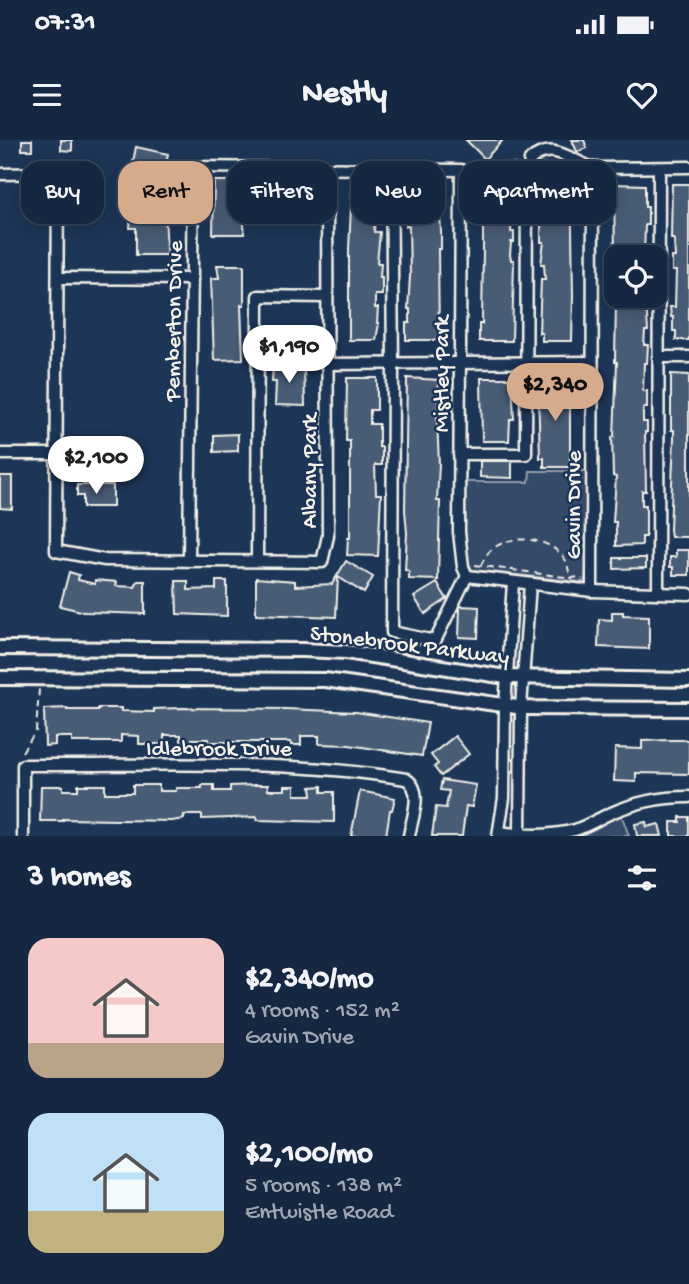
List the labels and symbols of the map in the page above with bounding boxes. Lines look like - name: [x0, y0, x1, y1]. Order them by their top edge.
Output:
- street label: Pemberton Drive: [161, 239, 190, 403]
- street label: Mistley Park: [430, 313, 457, 432]
- pin: $1,190: [232, 326, 346, 385]
- pin: $2,340: [498, 364, 612, 423]
- street label: Albany Park: [298, 411, 325, 529]
- pin: $2,100: [39, 436, 153, 496]
- street label: Gavin Drive: [562, 449, 589, 559]
- street label: Stonebrook Parkway: [308, 621, 511, 672]
- street label: Idlebrook Drive: [146, 737, 293, 764]

